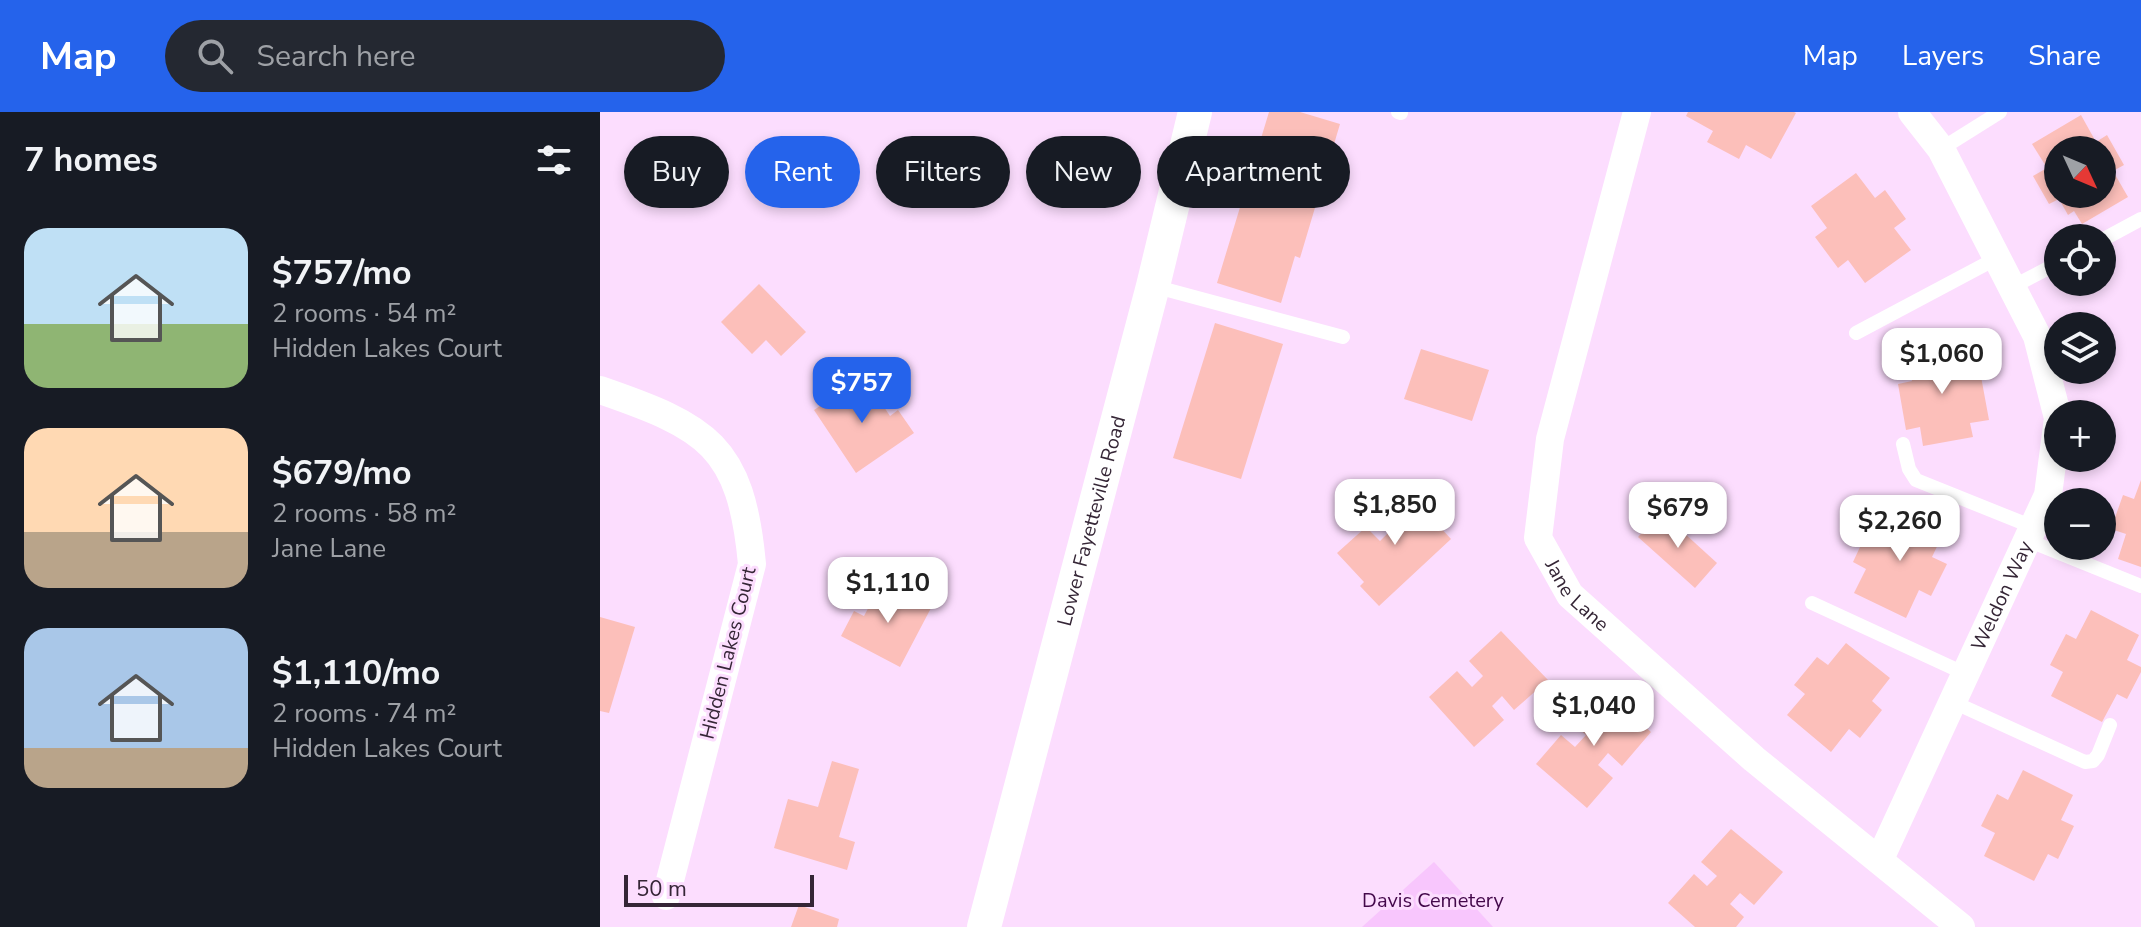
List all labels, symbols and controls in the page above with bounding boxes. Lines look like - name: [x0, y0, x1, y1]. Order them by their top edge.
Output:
- search box: [165, 20, 725, 92]
- text: Map: [40, 31, 117, 82]
- icon: search: [193, 34, 237, 78]
- text: Search here: [257, 36, 416, 77]
- text: Map: [1803, 37, 1858, 75]
- text: Layers: [1902, 37, 1984, 75]
- text: Share: [2028, 37, 2101, 75]
- chip: Buy: [624, 136, 729, 208]
- chip: Rent: [745, 136, 860, 208]
- chip: Filters: [876, 136, 1010, 208]
- chip: New: [1026, 136, 1141, 208]
- chip: Apartment: [1157, 136, 1350, 208]
- north arrow: [2044, 136, 2116, 208]
- map controls: [2044, 136, 2116, 560]
- text: 7 homes: [24, 137, 158, 183]
- icon: filters: [532, 138, 576, 182]
- button: locate: [2044, 224, 2116, 296]
- text: $757/mo: [272, 250, 412, 296]
- icon: home: [88, 260, 184, 356]
- text: 2 rooms · 54 m²: [272, 296, 456, 331]
- button: layers: [2044, 312, 2116, 384]
- pin: $1,060: [1877, 328, 2007, 396]
- text: Hidden Lakes Court: [272, 331, 502, 366]
- text: $1,060: [1900, 336, 1984, 371]
- pin: $757: [815, 357, 909, 425]
- text: $757: [831, 365, 893, 400]
- button: +: [2044, 400, 2116, 472]
- street label: Lower Fayetteville Road: [1050, 413, 1132, 629]
- text: $679/mo: [272, 450, 412, 496]
- icon: home: [88, 460, 184, 556]
- pin: $1,850: [1330, 479, 1460, 547]
- pin: $679: [1631, 482, 1725, 550]
- text: $1,850: [1353, 487, 1437, 522]
- button: −: [2044, 488, 2116, 560]
- text: $679: [1647, 490, 1709, 525]
- pin: $2,260: [1835, 495, 1965, 563]
- text: 2 rooms · 58 m²: [272, 496, 456, 531]
- text: $2,260: [1858, 503, 1942, 538]
- text: Jane Lane: [272, 531, 386, 566]
- street label: Weldon Way: [1964, 536, 2039, 655]
- street label: Jane Lane: [1538, 553, 1615, 637]
- pin: $1,110: [823, 557, 953, 625]
- street label: Hidden Lakes Court: [694, 563, 763, 742]
- text: $1,110: [846, 565, 930, 600]
- text: $1,110/mo: [272, 650, 440, 696]
- icon: home: [88, 660, 184, 756]
- pin: $1,040: [1529, 680, 1659, 748]
- text: $1,040: [1552, 688, 1636, 723]
- text: 2 rooms · 74 m²: [272, 696, 456, 731]
- text: Hidden Lakes Court: [272, 731, 502, 766]
- scale bar: [624, 871, 814, 907]
- text: 50 m: [636, 874, 687, 904]
- park label: Davis Cemetery: [1362, 887, 1505, 914]

